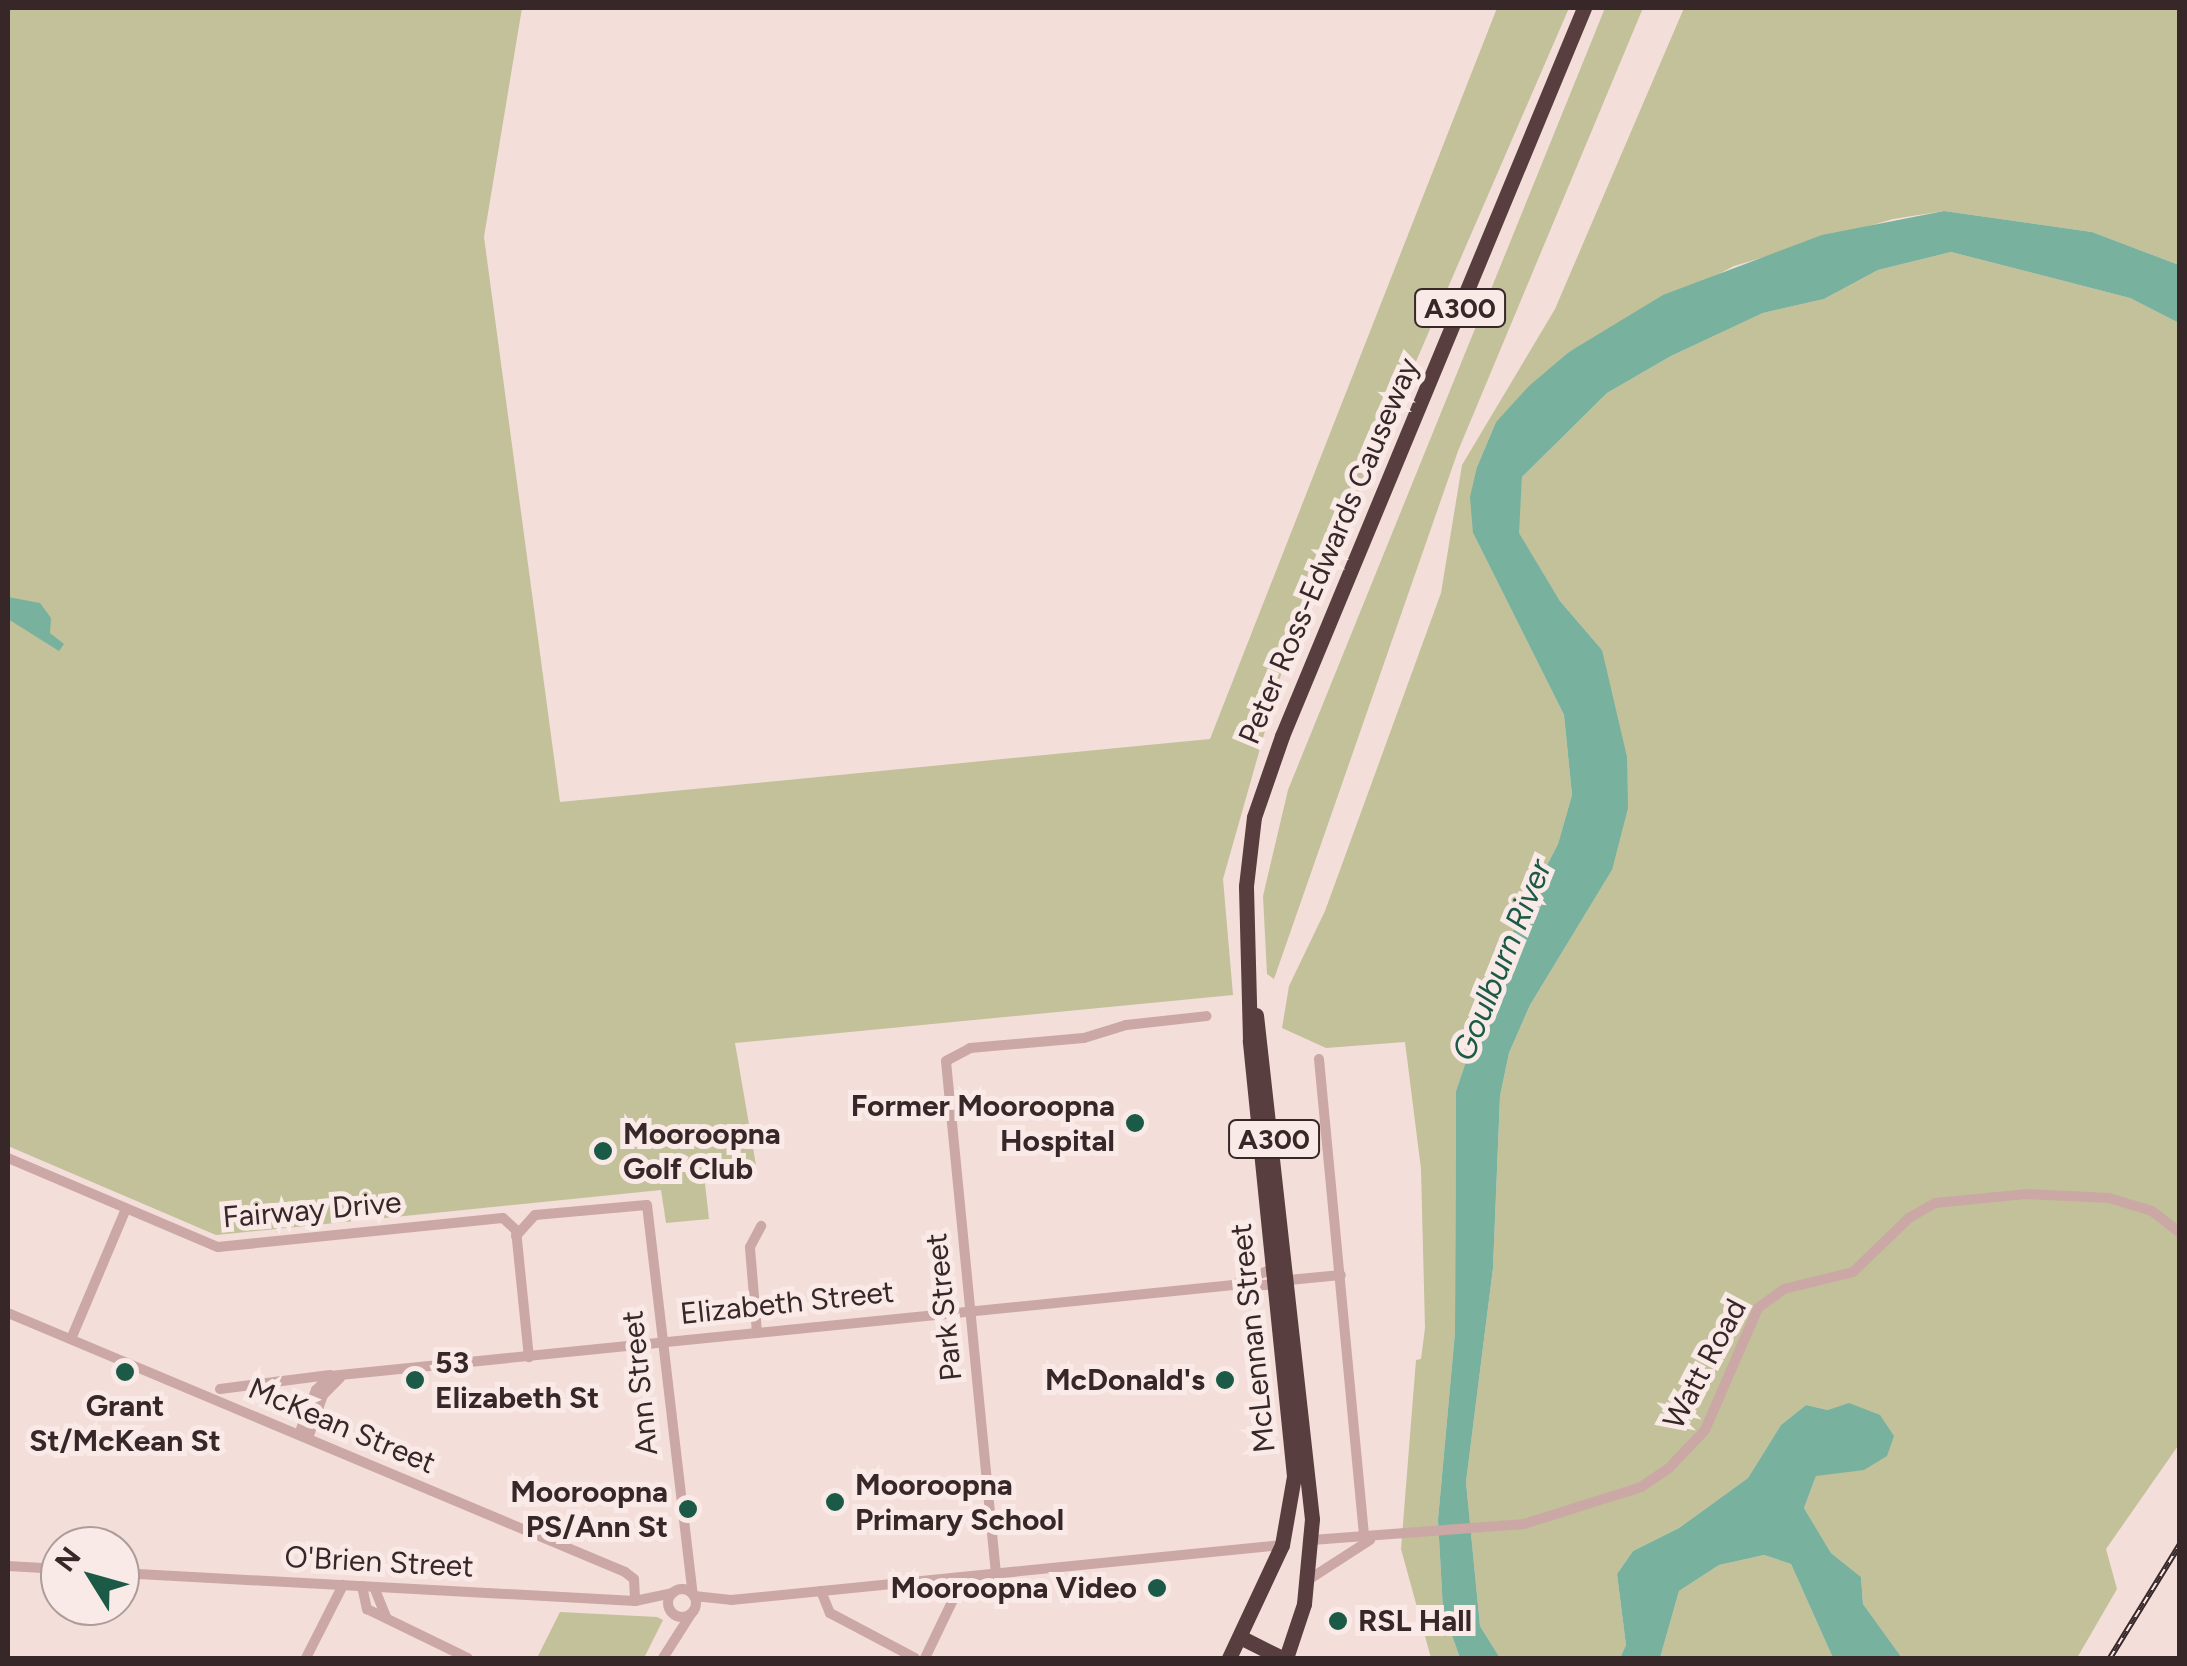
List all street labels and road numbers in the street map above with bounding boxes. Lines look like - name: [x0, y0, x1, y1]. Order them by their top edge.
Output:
- road number: A300: [1412, 285, 1508, 331]
- street label: Peter Ross-Edwards Causeway: [1231, 353, 1427, 749]
- road number: A300: [1226, 1116, 1322, 1162]
- street label: Fairway Drive: [221, 1184, 403, 1236]
- street label: McLennan Street: [1223, 1221, 1283, 1455]
- street label: Park Street: [918, 1231, 970, 1383]
- street label: Elizabeth Street: [678, 1274, 896, 1332]
- street label: Watt Road: [1656, 1293, 1754, 1435]
- street label: Ann Street: [615, 1309, 665, 1457]
- street label: McKean Street: [243, 1370, 441, 1482]
- street label: O'Brien Street: [284, 1539, 474, 1585]

